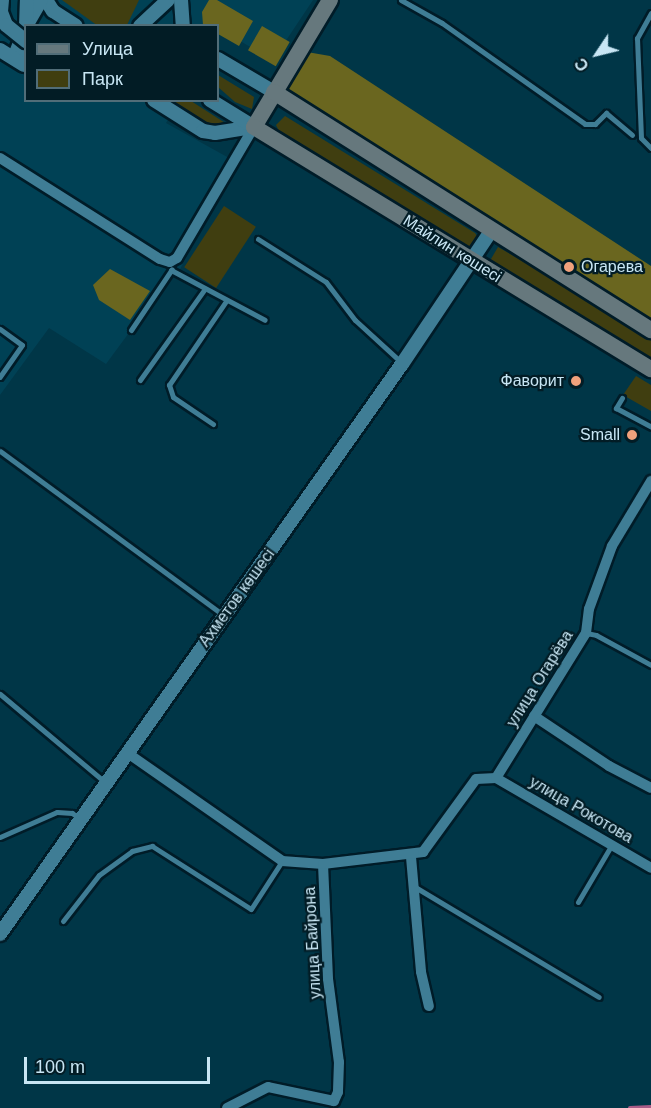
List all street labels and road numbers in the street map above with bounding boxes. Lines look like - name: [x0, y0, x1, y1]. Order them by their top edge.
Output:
- street label: Майлин көшесі: [399, 211, 505, 287]
- street label: Ахметов көшесі: [195, 545, 279, 651]
- street label: улица Огарёва: [503, 627, 577, 731]
- street label: улица Рокотова: [526, 773, 636, 847]
- street label: улица Байрона: [300, 886, 326, 1000]

